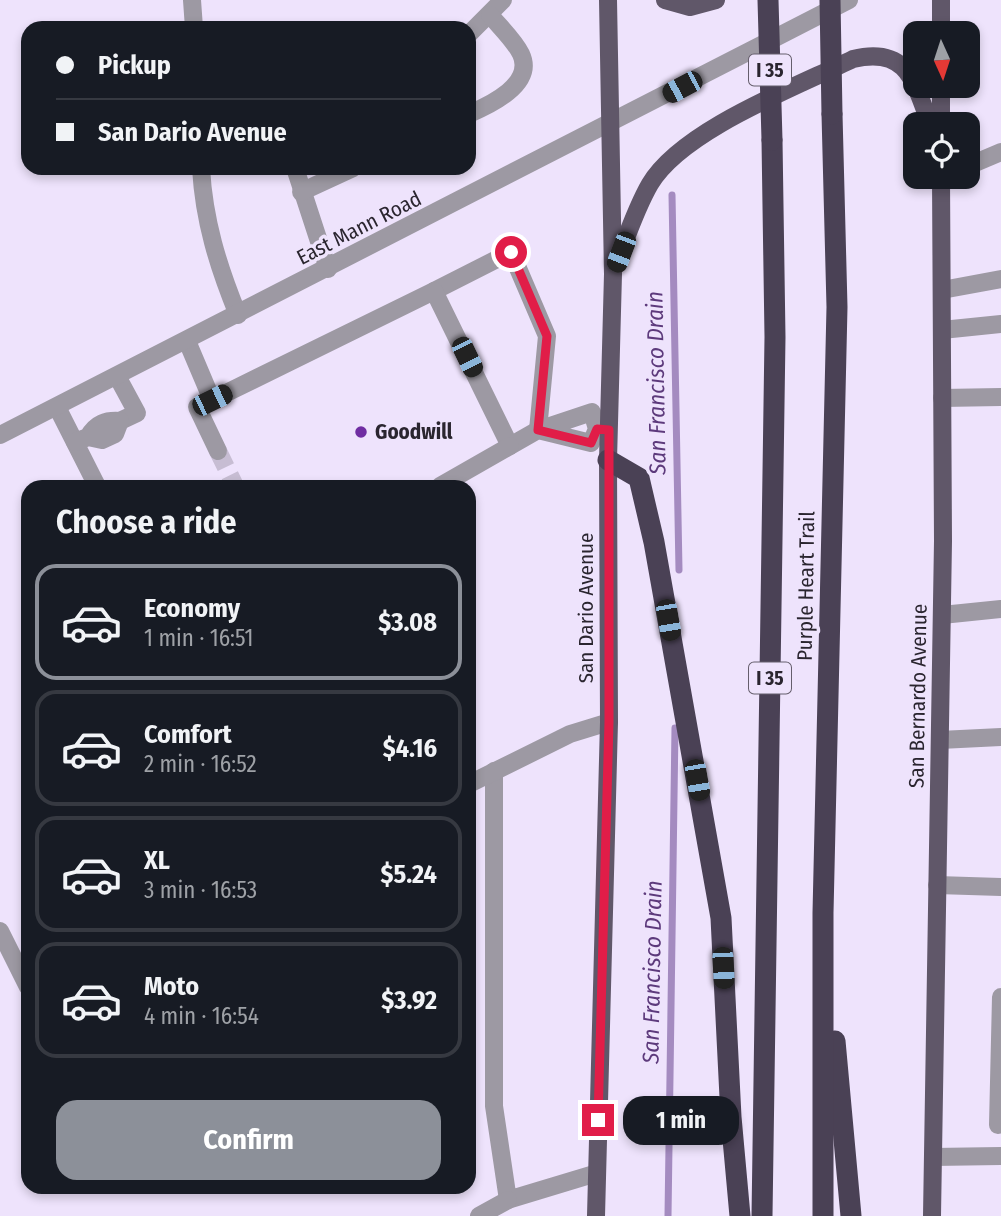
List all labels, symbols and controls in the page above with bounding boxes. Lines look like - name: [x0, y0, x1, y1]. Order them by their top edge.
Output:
- north arrow: [903, 21, 980, 98]
- map controls: [903, 21, 980, 189]
- text: Pickup: [98, 50, 171, 81]
- road number: I 35: [749, 54, 791, 86]
- car: [659, 68, 706, 106]
- button: locate: [903, 112, 980, 189]
- text: San Dario Avenue: [98, 117, 287, 148]
- street label: East Mann Road: [292, 185, 426, 271]
- car: [604, 229, 639, 275]
- route start: [495, 236, 527, 268]
- water label: San Francisco Drain: [640, 291, 672, 476]
- car: [449, 334, 486, 380]
- car: [189, 381, 236, 419]
- place label: Goodwill: [375, 419, 453, 445]
- marker: Goodwill: [353, 424, 369, 440]
- text: Choose a ride: [56, 503, 237, 541]
- street label: Purple Heart Trail: [792, 510, 820, 661]
- street label: San Dario Avenue: [573, 533, 599, 683]
- icon: car: [60, 591, 123, 654]
- text: Economy: [144, 593, 240, 624]
- car: [655, 597, 682, 643]
- street label: San Bernardo Avenue: [903, 604, 933, 788]
- text: $3.08: [378, 607, 437, 638]
- text: 1 min · 16:51: [144, 624, 253, 652]
- road number: I 35: [749, 663, 791, 694]
- icon: car: [60, 717, 123, 780]
- text: Comfort: [144, 719, 232, 750]
- text: $4.16: [383, 733, 437, 764]
- text: 2 min · 16:52: [144, 750, 257, 778]
- car: [684, 757, 711, 803]
- icon: car: [60, 843, 123, 906]
- text: XL: [144, 845, 170, 876]
- text: $5.24: [380, 859, 437, 890]
- text: 3 min · 16:53: [144, 876, 257, 904]
- water label: San Francisco Drain: [636, 880, 668, 1065]
- car: [712, 946, 735, 990]
- icon: car: [60, 969, 123, 1032]
- text: Moto: [144, 971, 199, 1002]
- text: $3.92: [381, 985, 437, 1016]
- text: 4 min · 16:54: [144, 1002, 259, 1030]
- callout: 1 min: [622, 1096, 738, 1144]
- button: Confirm: [56, 1100, 441, 1180]
- route end: [582, 1104, 614, 1136]
- text: 1 min: [656, 1106, 706, 1134]

